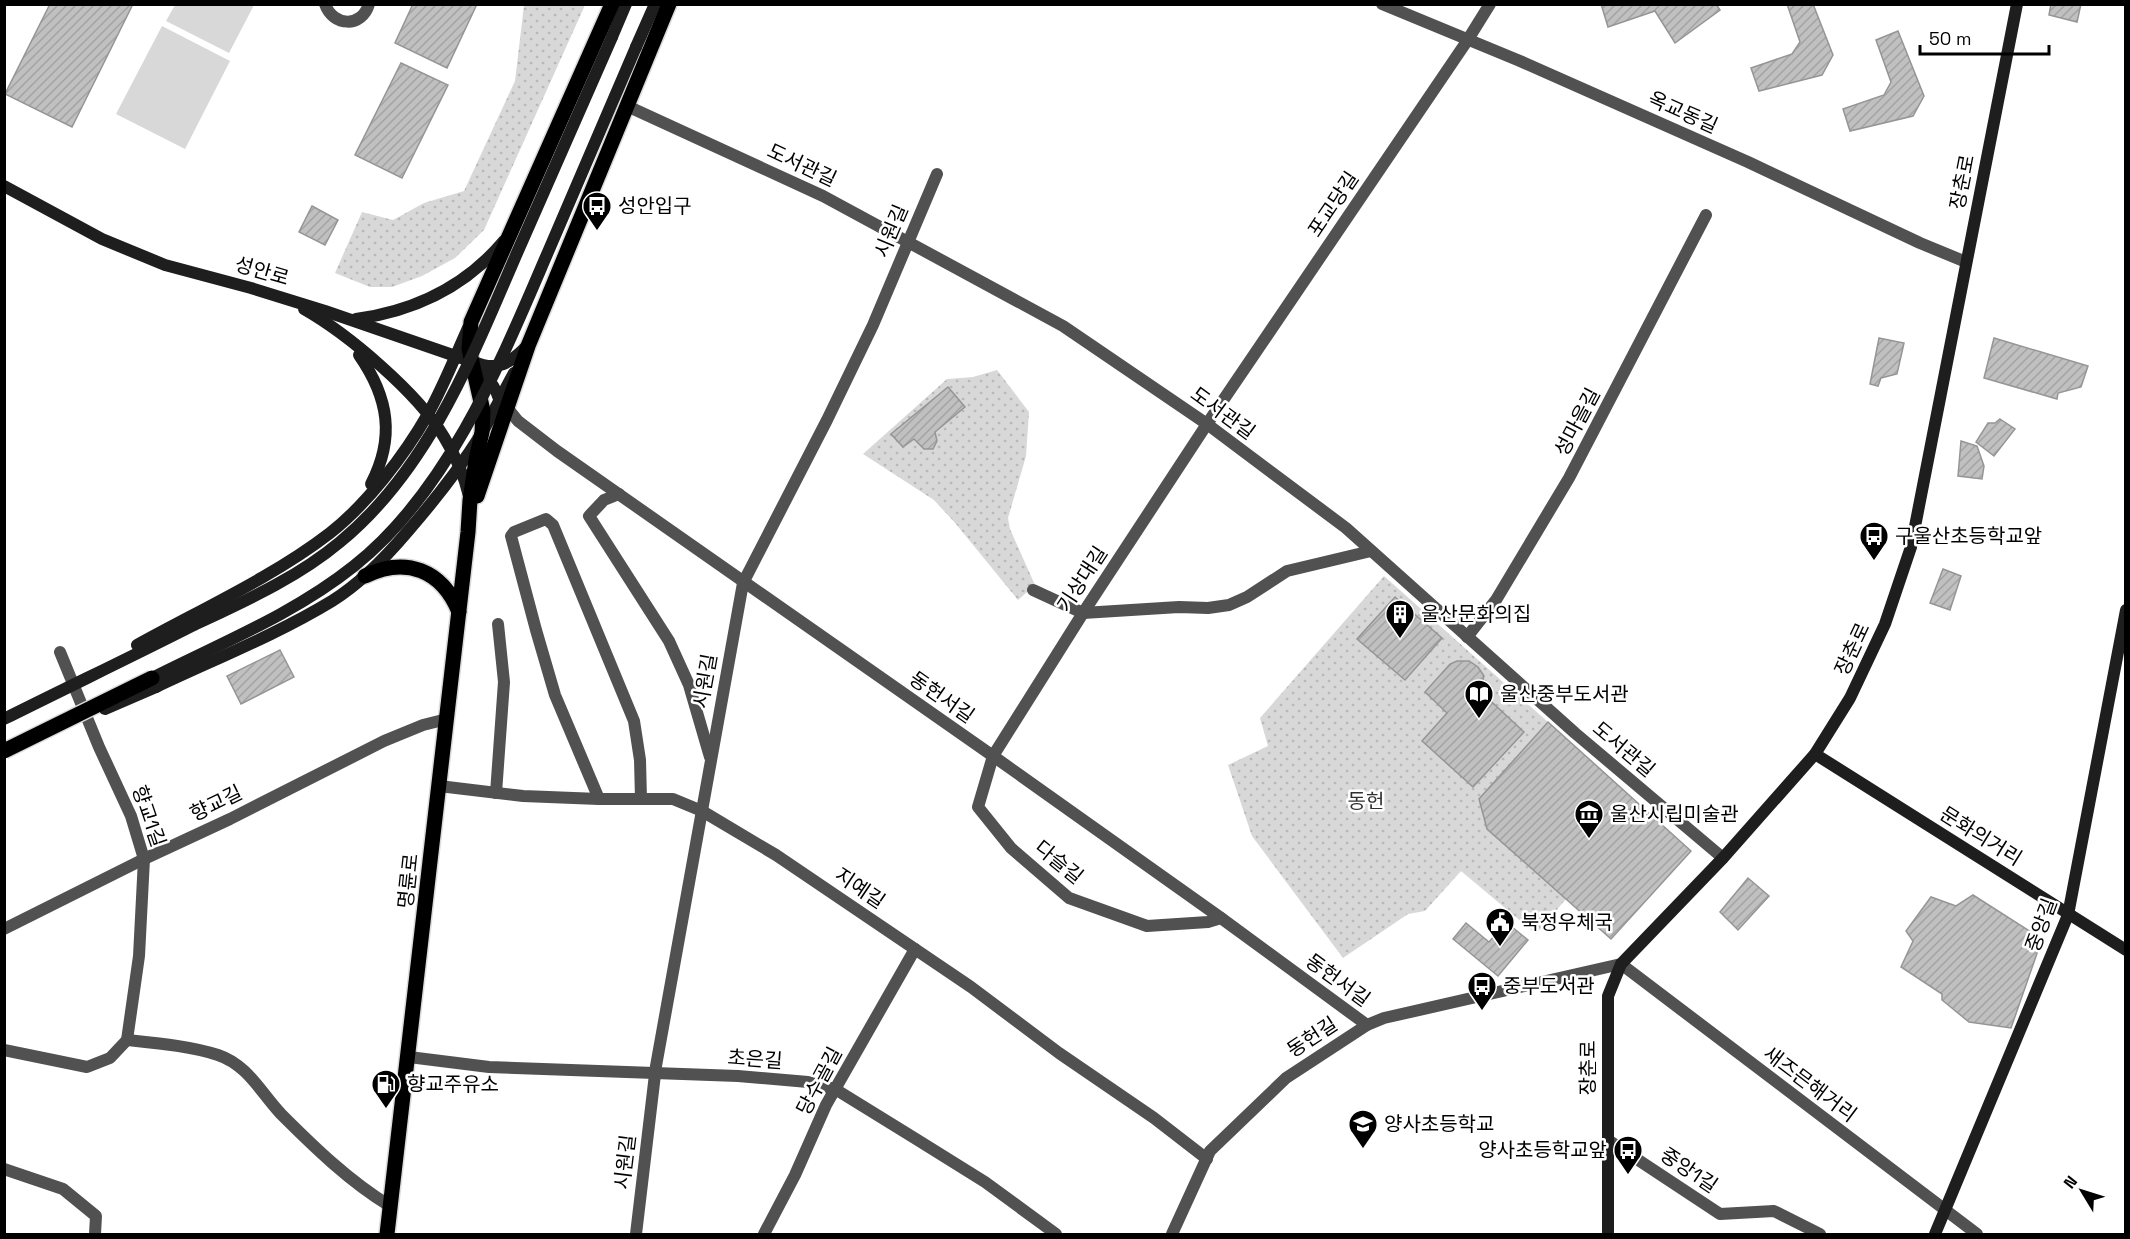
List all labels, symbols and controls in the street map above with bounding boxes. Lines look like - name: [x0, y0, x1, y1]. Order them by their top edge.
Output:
- scale bar: [1920, 18, 2049, 56]
- text: 50 m: [1929, 27, 1971, 50]
- street label: 옥교동길: [1644, 85, 1722, 139]
- street label: 도서관길: [763, 138, 841, 192]
- street label: 장춘로: [1944, 152, 1980, 212]
- street label: 포교당길: [1302, 166, 1364, 242]
- bus stop icon: 성안입구: [581, 190, 613, 232]
- place label: 성안입구: [618, 193, 692, 219]
- street label: 시원길: [868, 201, 914, 261]
- street label: 성안로: [232, 251, 292, 291]
- street label: 도서관길: [1186, 381, 1260, 445]
- street label: 성마을길: [1548, 383, 1606, 461]
- bus stop icon: 구울산초등학교앞: [1858, 520, 1890, 562]
- place label: 구울산초등학교앞: [1895, 523, 2042, 549]
- street label: 기상대길: [1051, 541, 1113, 617]
- building icon: 울산문화의집: [1384, 598, 1416, 640]
- place label: 울산문화의집: [1421, 601, 1531, 627]
- street label: 장춘로: [1829, 618, 1875, 680]
- street label: 시원길: [687, 652, 723, 710]
- street label: 동헌서길: [904, 665, 980, 729]
- library icon: 울산중부도서관: [1463, 678, 1495, 720]
- place label: 울산중부도서관: [1500, 681, 1629, 707]
- street label: 도서관길: [1587, 715, 1661, 783]
- street label: 향교길: [185, 779, 247, 827]
- street label: 향교1길: [126, 782, 172, 850]
- park label: 동헌: [1348, 788, 1384, 814]
- museum icon: 울산시립미술관: [1573, 798, 1605, 840]
- place label: 울산시립미술관: [1610, 801, 1739, 827]
- street label: 문화의거리: [1935, 801, 2027, 871]
- street label: 다슬길: [1029, 835, 1089, 889]
- street label: 명륜로: [392, 852, 424, 910]
- street label: 지예길: [830, 862, 890, 914]
- street label: 중앙길: [2019, 895, 2063, 955]
- public building icon: 북정우체국: [1484, 906, 1516, 948]
- place label: 북정우체국: [1521, 909, 1613, 935]
- street label: 동헌서길: [1301, 948, 1375, 1012]
- bus stop icon: 중부도서관: [1466, 970, 1498, 1012]
- place label: 중부도서관: [1503, 973, 1595, 999]
- street label: 동헌길: [1282, 1011, 1342, 1063]
- street label: 장춘로: [1575, 1040, 1601, 1096]
- street label: 새즈믄해거리: [1758, 1040, 1862, 1128]
- street label: 당수골길: [790, 1042, 848, 1120]
- street label: 초은길: [727, 1044, 783, 1074]
- fuel station icon: 향교주유소: [370, 1068, 402, 1110]
- place label: 향교주유소: [407, 1071, 499, 1097]
- school or university icon: 양사초등학교: [1347, 1108, 1379, 1150]
- place label: 양사초등학교: [1384, 1111, 1494, 1137]
- street label: 시원길: [609, 1133, 641, 1191]
- bus stop icon: 양사초등학교앞: [1612, 1134, 1644, 1176]
- place label: 양사초등학교앞: [1478, 1137, 1607, 1163]
- street label: 중앙1길: [1655, 1141, 1723, 1199]
- north arrow: [2052, 1161, 2112, 1221]
- text: N: [2059, 1171, 2082, 1193]

